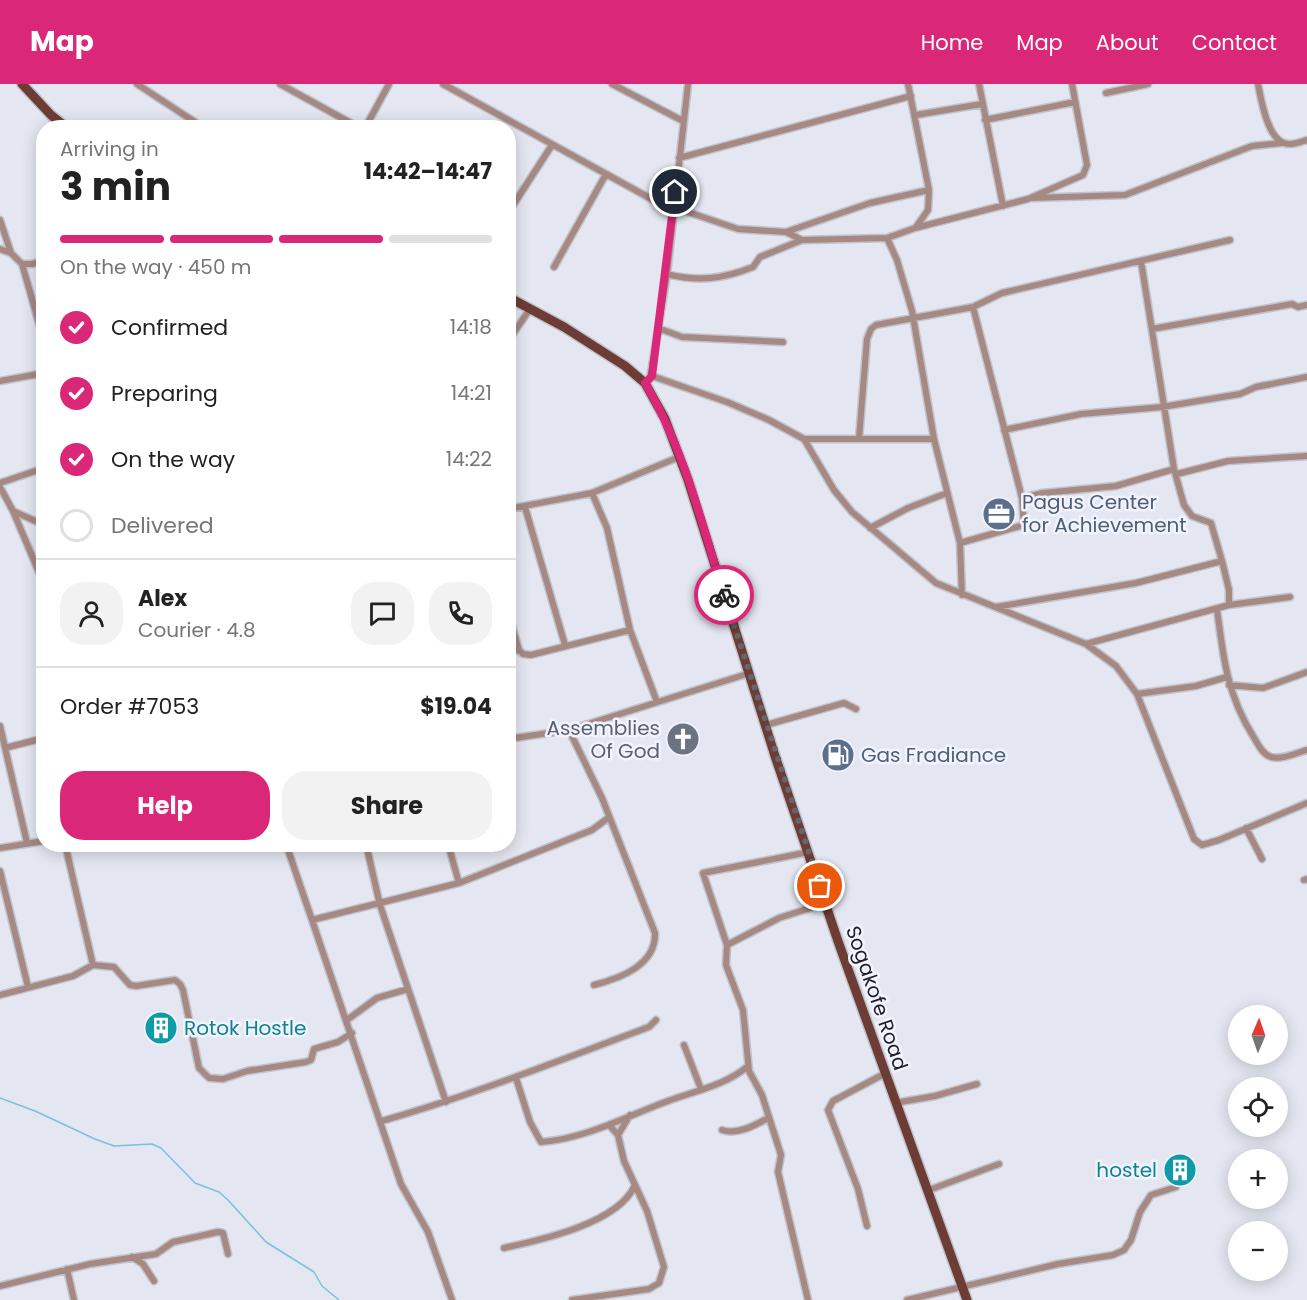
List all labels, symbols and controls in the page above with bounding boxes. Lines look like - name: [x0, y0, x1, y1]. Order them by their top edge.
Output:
- text: Map: [30, 22, 94, 61]
- text: Home: [921, 28, 983, 57]
- text: Map: [1016, 28, 1063, 57]
- text: About: [1096, 28, 1159, 57]
- text: Contact: [1192, 28, 1277, 57]
- text: Arriving in: [60, 135, 159, 163]
- text: 14:42–14:47: [364, 156, 492, 187]
- text: 3 min: [60, 159, 171, 214]
- pin: [649, 166, 700, 217]
- icon: home: [658, 175, 691, 208]
- text: On the way · 450 m: [60, 253, 251, 281]
- icon: check: [60, 311, 93, 344]
- text: Confirmed: [111, 312, 228, 343]
- text: 14:18: [450, 313, 492, 341]
- icon: check: [60, 377, 93, 410]
- text: Preparing: [111, 378, 218, 409]
- text: 14:21: [451, 379, 492, 407]
- icon: check: [60, 443, 93, 476]
- text: On the way: [111, 444, 235, 475]
- text: 14:22: [446, 445, 492, 473]
- place label: Pagus Center for Achievement: [1022, 488, 1187, 539]
- office icon: Pagus Center for Achievement: [981, 496, 1017, 532]
- text: Delivered: [111, 510, 214, 541]
- courier: [694, 565, 754, 625]
- icon: bike: [708, 579, 741, 612]
- button: person: [60, 582, 123, 645]
- button: chat: [351, 582, 414, 645]
- button: phone: [429, 582, 492, 645]
- text: Alex: [138, 583, 187, 614]
- text: Courier · 4.8: [138, 616, 256, 644]
- text: Order #7053: [60, 691, 199, 722]
- text: $19.04: [420, 691, 492, 722]
- place label: Assemblies Of God: [546, 714, 660, 765]
- church icon: Assemblies Of God: [665, 721, 701, 757]
- fuel station icon: Gas Fradiance: [820, 737, 856, 773]
- place label: Gas Fradiance: [861, 741, 1006, 769]
- button: Help: [60, 771, 270, 840]
- button: Share: [282, 771, 492, 840]
- pin: [794, 860, 845, 911]
- icon: bag: [803, 869, 836, 902]
- street label: Sogakofe Road: [839, 922, 915, 1074]
- north arrow: [1228, 1005, 1288, 1065]
- map controls: [1228, 1005, 1288, 1281]
- building icon: Rotok Hostle: [143, 1010, 179, 1046]
- place label: Rotok Hostle: [184, 1014, 306, 1042]
- button: locate: [1228, 1077, 1288, 1137]
- button: +: [1228, 1149, 1288, 1209]
- building icon: hostel: [1162, 1152, 1198, 1188]
- place label: hostel: [1096, 1156, 1157, 1184]
- button: −: [1228, 1221, 1288, 1281]

